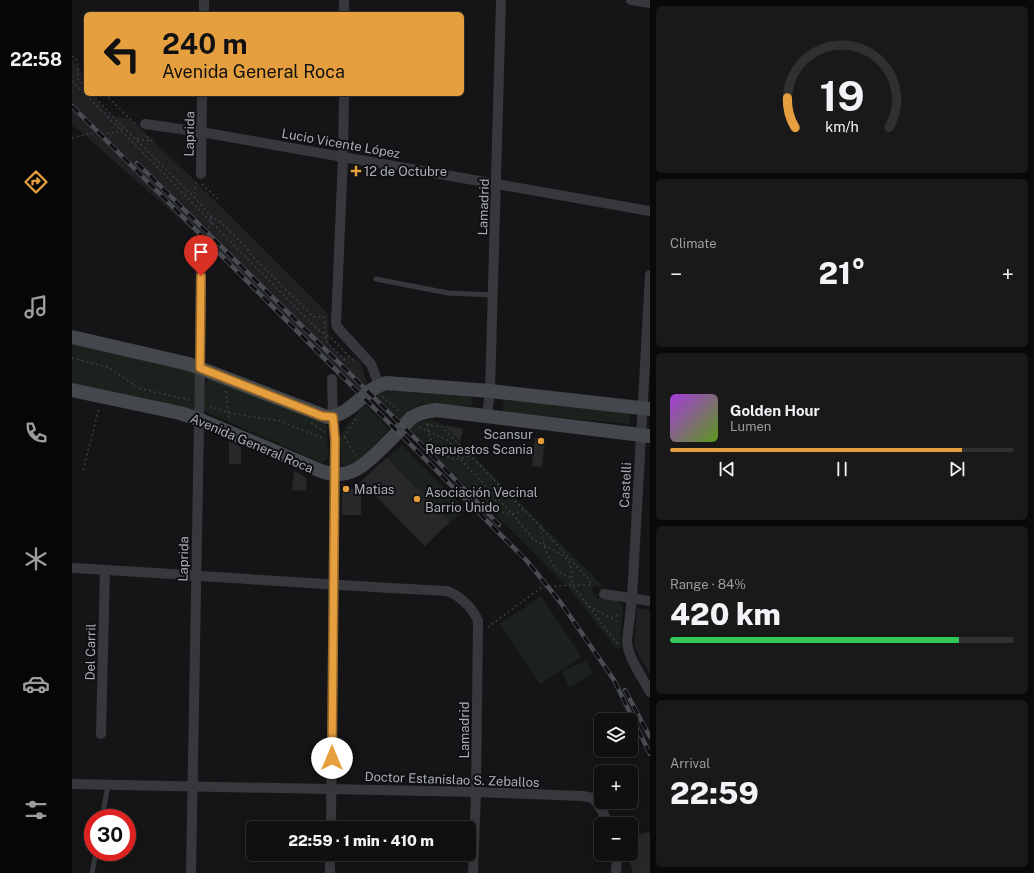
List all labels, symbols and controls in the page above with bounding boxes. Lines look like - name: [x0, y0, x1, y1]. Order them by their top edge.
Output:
- text: 240 m: [162, 27, 248, 60]
- icon: left: [96, 28, 148, 80]
- text: 22:58: [10, 49, 62, 70]
- text: Avenida General Roca: [162, 61, 345, 82]
- text: 19: [819, 71, 865, 120]
- street label: Laprida: [182, 111, 197, 157]
- text: km/h: [825, 117, 859, 134]
- street label: Lucio Vicente López: [280, 126, 401, 161]
- place label: 12 de Octubre: [364, 164, 447, 179]
- marker: 12 de Octubre: [351, 166, 361, 176]
- icon: directions: [22, 168, 50, 196]
- street label: Lamadrid: [475, 178, 492, 236]
- pin: [184, 235, 218, 276]
- text: Climate: [670, 236, 717, 251]
- icon: arrive: [190, 241, 212, 263]
- text: 21°: [818, 255, 866, 291]
- text: −: [670, 261, 682, 287]
- text: +: [1002, 261, 1014, 287]
- icon: music: [22, 293, 50, 321]
- text: Golden Hour: [730, 402, 820, 419]
- street label: Avenida General Roca: [188, 411, 316, 476]
- icon: phone: [22, 419, 50, 447]
- text: Lumen: [730, 419, 771, 434]
- place label: Scansur Repuestos Scania: [425, 427, 533, 457]
- marker: Scansur Repuestos Scania: [536, 436, 546, 446]
- icon: previous: [716, 458, 738, 480]
- icon: pause: [831, 458, 853, 480]
- icon: next: [946, 458, 968, 480]
- street label: Castelli: [617, 462, 634, 508]
- place label: Matias: [354, 482, 394, 497]
- marker: Matias: [341, 484, 351, 494]
- place label: Asociación Vecinal Barrio Unido: [425, 485, 538, 515]
- marker: Asociación Vecinal Barrio Unido: [412, 494, 422, 504]
- street label: Laprida: [176, 536, 191, 582]
- icon: climate: [22, 545, 50, 573]
- text: Range · 84%: [670, 577, 746, 592]
- text: 420 km: [670, 596, 781, 632]
- street label: Del Carril: [83, 623, 98, 681]
- icon: car: [22, 670, 50, 698]
- street label: Lamadrid: [457, 702, 472, 758]
- map controls: [594, 713, 638, 861]
- button: layers: [594, 713, 638, 757]
- position arrow: [311, 737, 353, 779]
- text: Arrival: [670, 756, 710, 771]
- button: +: [594, 765, 638, 809]
- street label: Doctor Estanislao S. Zeballos: [364, 769, 540, 790]
- text: 22:59: [670, 775, 759, 811]
- icon: filters: [22, 796, 50, 824]
- speed limit sign: 30: [84, 809, 136, 861]
- button: −: [594, 817, 638, 861]
- text: 22:59 · 1 min · 410 m: [288, 832, 434, 849]

